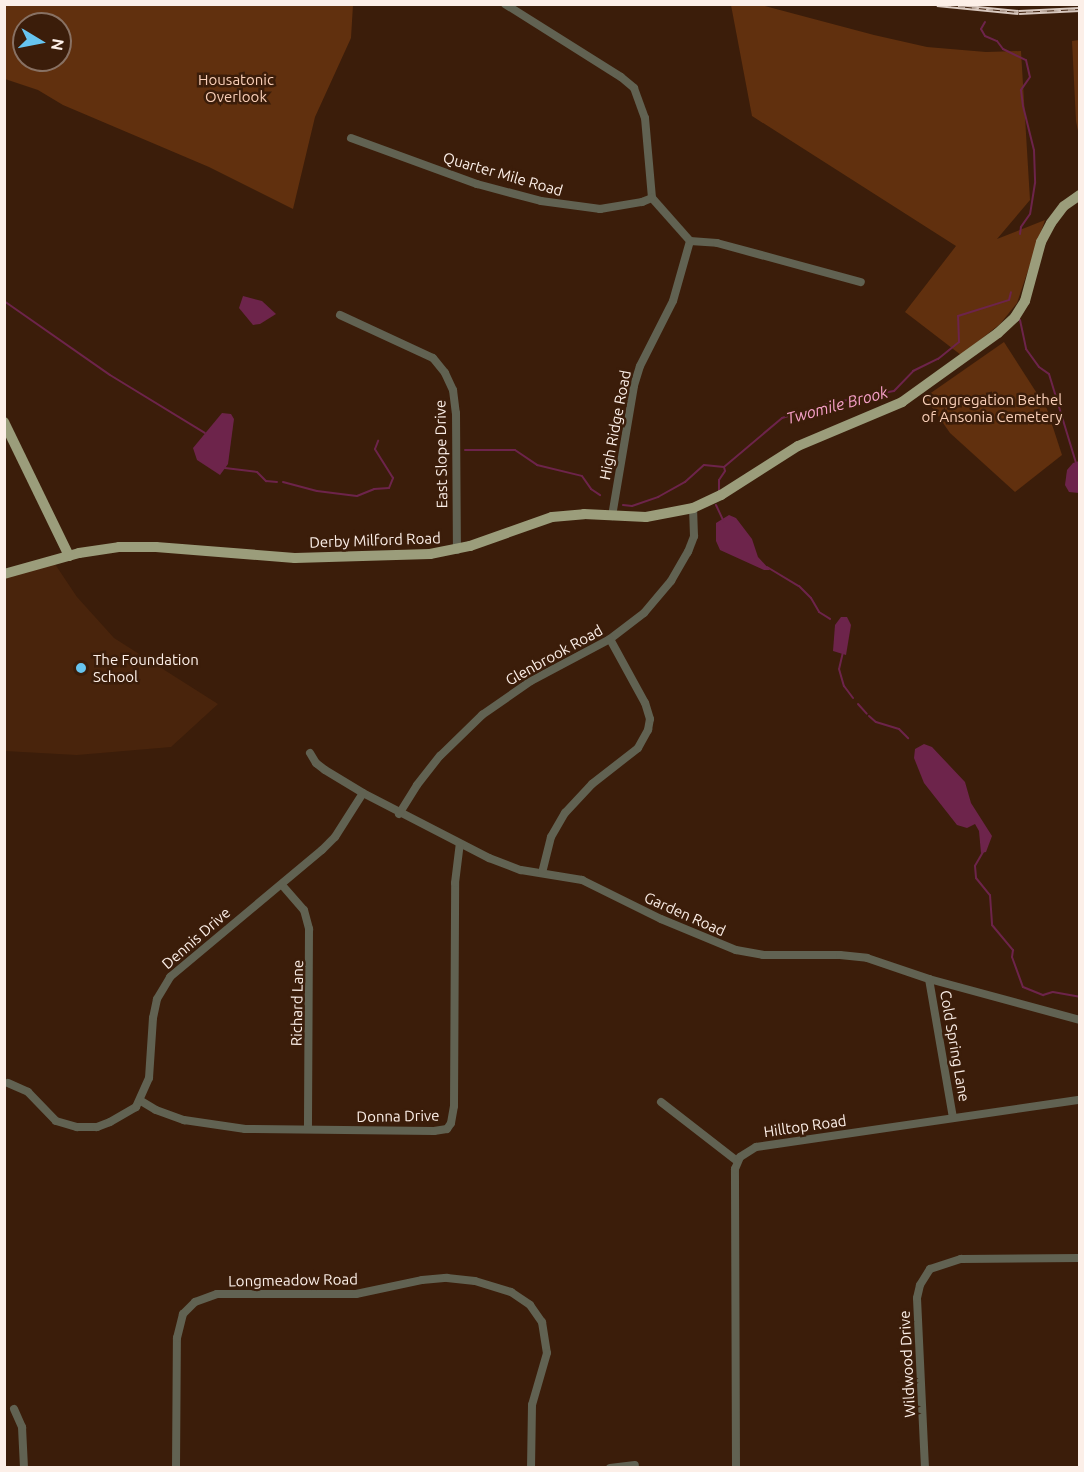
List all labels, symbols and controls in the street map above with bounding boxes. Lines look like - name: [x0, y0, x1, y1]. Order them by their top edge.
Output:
- north arrow: [12, 12, 72, 72]
- text: N: [48, 37, 68, 52]
- park label: Housatonic Overlook: [198, 70, 274, 105]
- street label: Quarter Mile Road: [441, 148, 565, 200]
- street label: High Ridge Road: [596, 369, 634, 481]
- water label: Twomile Brook: [784, 382, 890, 428]
- park label: Congregation Bethel of Ansonia Cemetery: [922, 390, 1062, 425]
- street label: East Slope Drive: [431, 400, 451, 508]
- street label: Derby Milford Road: [309, 529, 441, 551]
- street label: Glenbrook Road: [502, 621, 606, 689]
- place label: The Foundation School: [93, 650, 199, 685]
- marker: The Foundation School: [74, 661, 88, 675]
- street label: Garden Road: [642, 888, 728, 940]
- street label: Dennis Drive: [158, 903, 234, 973]
- street label: Richard Lane: [287, 960, 307, 1046]
- street label: Cold Spring Lane: [936, 989, 974, 1103]
- street label: Donna Drive: [356, 1106, 440, 1126]
- street label: Hilltop Road: [762, 1111, 848, 1141]
- street label: Longmeadow Road: [228, 1270, 358, 1290]
- street label: Wildwood Drive: [895, 1310, 919, 1418]

